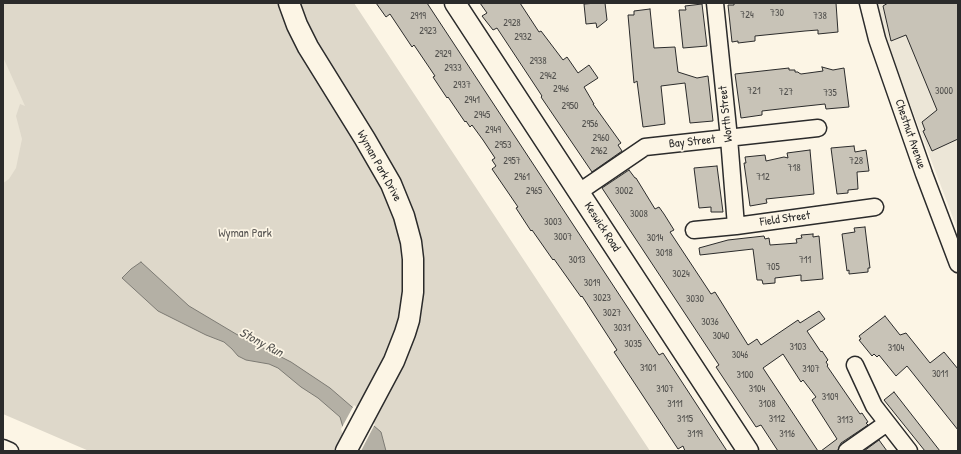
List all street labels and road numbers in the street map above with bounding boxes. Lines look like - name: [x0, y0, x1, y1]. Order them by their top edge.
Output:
- street label: Worth Street: [716, 85, 736, 143]
- street label: Chestnut Avenue: [891, 97, 929, 171]
- street label: Wyman Park Drive: [354, 128, 404, 204]
- street label: Bay Street: [668, 132, 716, 152]
- street label: Keswick Road: [581, 200, 623, 254]
- street label: Field Street: [759, 208, 811, 230]

